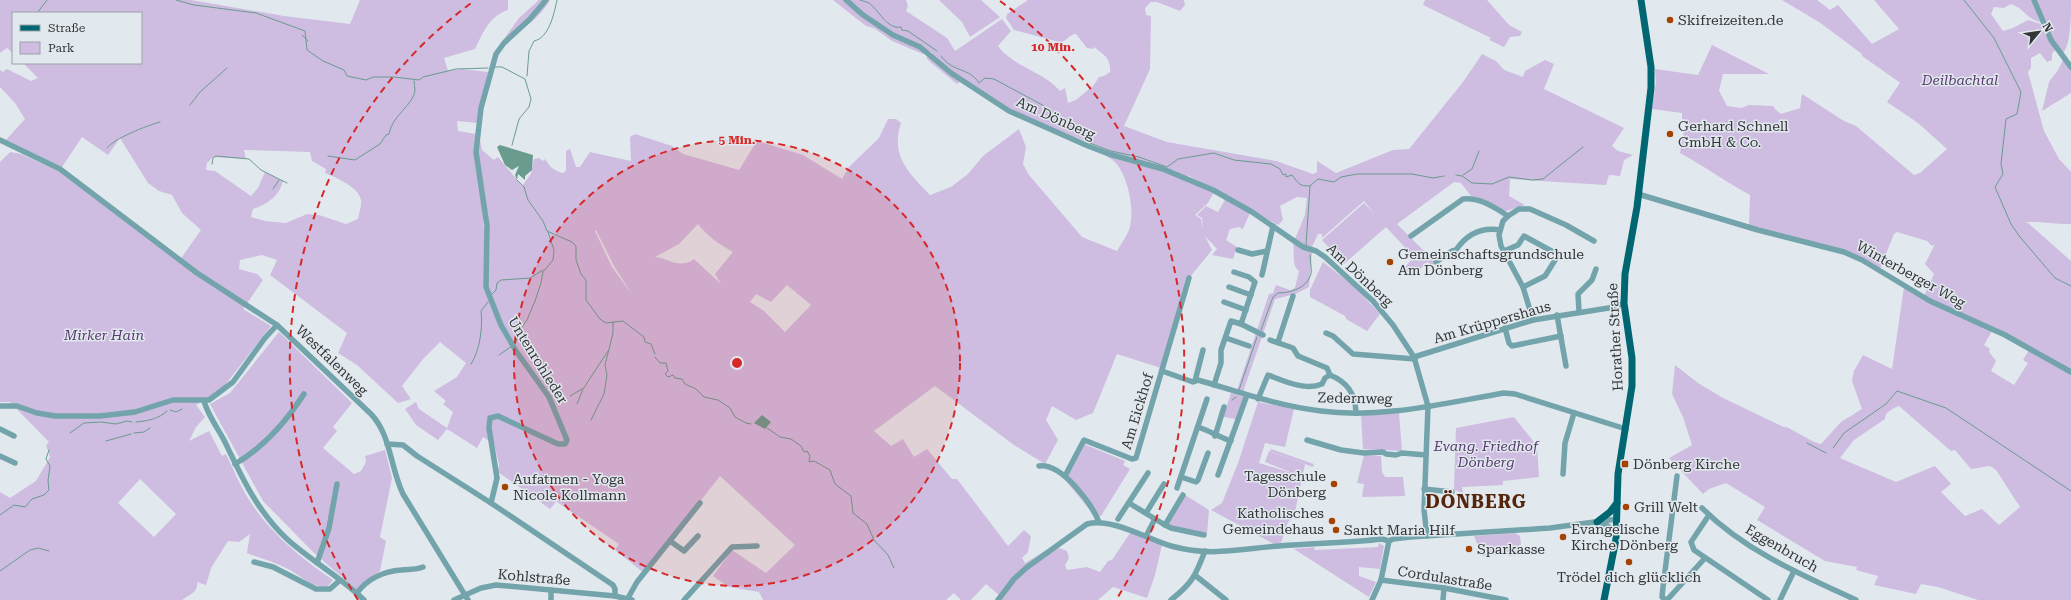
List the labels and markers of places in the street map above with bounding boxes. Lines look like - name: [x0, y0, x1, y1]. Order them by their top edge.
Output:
- place label: Skifreizeiten.de: [1678, 12, 1784, 28]
- marker: Skifreizeiten.de: [1665, 15, 1675, 25]
- place label: Gerhard Schnell GmbH & Co.: [1678, 118, 1789, 150]
- marker: Gerhard Schnell GmbH & Co.: [1665, 129, 1675, 139]
- place label: Gemeinschaftsgrundschule Am Dönberg: [1398, 246, 1584, 278]
- marker: Gemeinschaftsgrundschule Am Dönberg: [1385, 257, 1395, 267]
- centre of rings: [730, 356, 744, 370]
- place label: Dönberg Kirche: [1633, 456, 1740, 472]
- marker: Dönberg Kirche: [1620, 459, 1630, 469]
- place label: Tagesschule Dönberg: [1244, 468, 1326, 500]
- place label: Aufatmen - Yoga Nicole Kollmann: [513, 471, 626, 503]
- marker: Tagesschule Dönberg: [1329, 479, 1339, 489]
- marker: Aufatmen - Yoga Nicole Kollmann: [500, 482, 510, 492]
- place label: Grill Welt: [1634, 499, 1698, 515]
- marker: Grill Welt: [1621, 502, 1631, 512]
- place label: Katholisches Gemeindehaus: [1223, 505, 1324, 537]
- marker: Katholisches Gemeindehaus: [1327, 516, 1337, 526]
- place label: Evangelische Kirche Dönberg: [1571, 521, 1678, 553]
- place label: Sankt Maria Hilf: [1344, 522, 1455, 538]
- marker: Sankt Maria Hilf: [1331, 525, 1341, 535]
- marker: Evangelische Kirche Dönberg: [1558, 532, 1568, 542]
- place label: Sparkasse: [1477, 541, 1545, 557]
- marker: Sparkasse: [1464, 544, 1474, 554]
- marker: Trödel dich glücklich: [1624, 557, 1634, 567]
- place label: Trödel dich glücklich: [1557, 569, 1701, 585]

